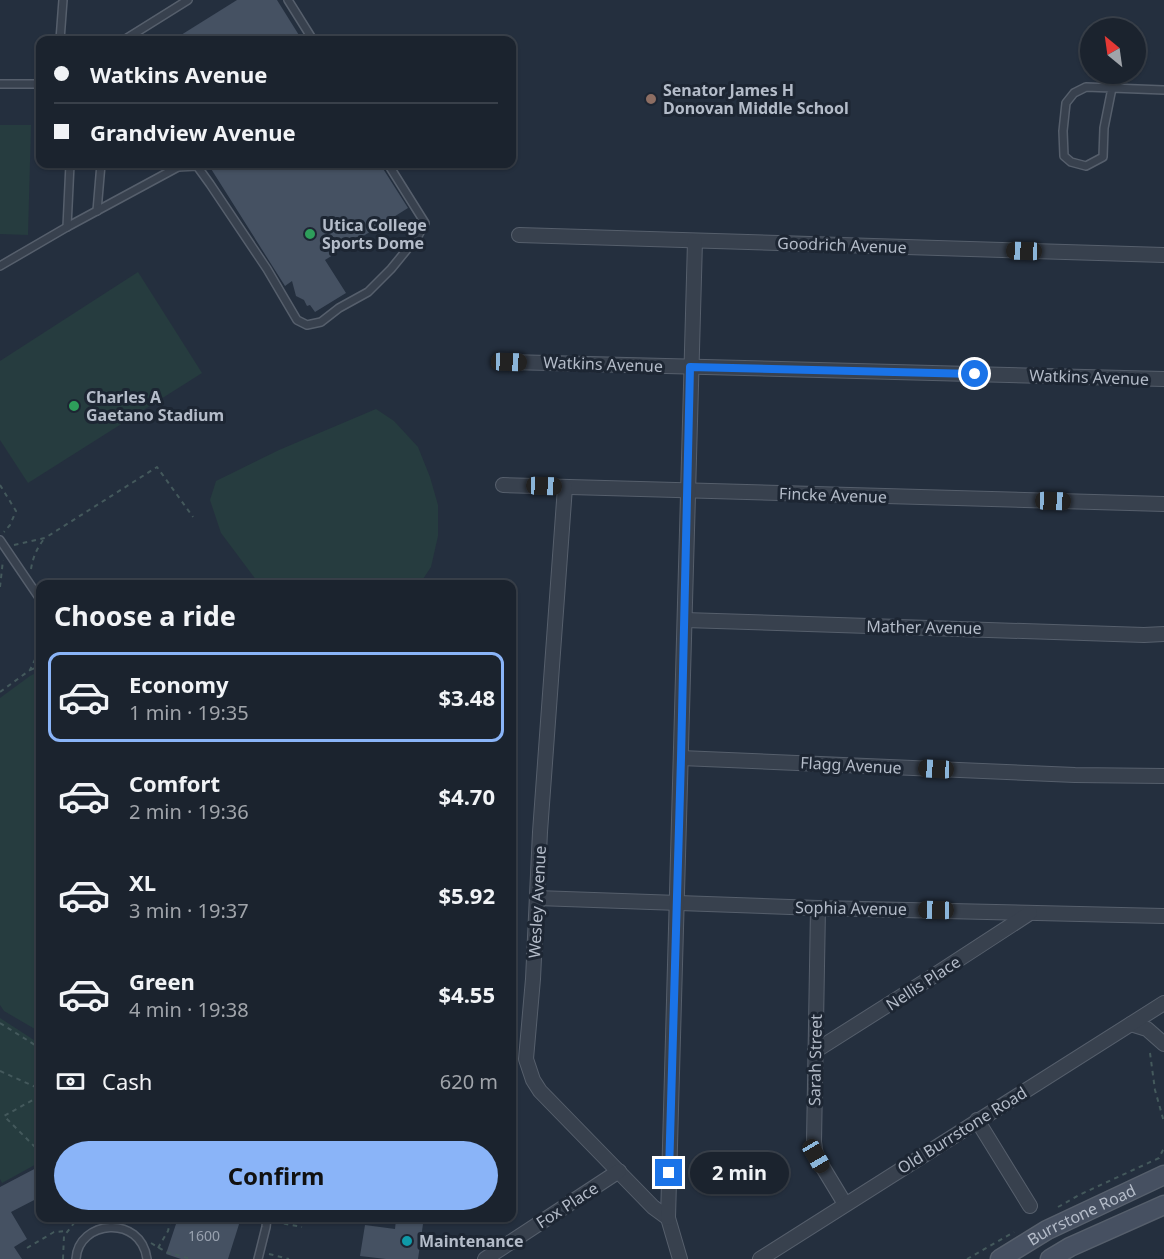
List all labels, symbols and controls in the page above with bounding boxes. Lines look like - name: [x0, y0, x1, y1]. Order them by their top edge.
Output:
- north arrow: [1080, 18, 1146, 84]
- map controls: [1080, 18, 1146, 84]
- text: Watkins Avenue: [90, 59, 268, 89]
- place label: Senator James H Donovan Middle School: [663, 79, 849, 119]
- marker: Senator James H Donovan Middle School: [644, 92, 658, 106]
- text: Grandview Avenue: [90, 117, 296, 147]
- place label: Utica College Sports Dome: [322, 214, 427, 254]
- marker: Utica College Sports Dome: [303, 227, 317, 241]
- street label: Goodrich Avenue: [777, 232, 907, 258]
- car: [1006, 241, 1042, 261]
- street label: Watkins Avenue: [543, 351, 663, 377]
- car: [491, 352, 527, 372]
- route start: [961, 360, 988, 387]
- street label: Watkins Avenue: [1029, 364, 1149, 390]
- place label: Charles A Gaetano Stadium: [86, 386, 224, 426]
- marker: Charles A Gaetano Stadium: [67, 399, 81, 413]
- car: [526, 476, 562, 496]
- street label: Fincke Avenue: [779, 482, 887, 508]
- car: [1035, 491, 1071, 511]
- text: Choose a ride: [54, 597, 236, 634]
- street label: Mather Avenue: [866, 615, 982, 639]
- text: Economy: [129, 669, 228, 699]
- icon: car: [57, 670, 111, 724]
- text: $3.48: [438, 682, 495, 712]
- text: 1 min · 19:35: [129, 699, 249, 726]
- street label: Flagg Avenue: [800, 751, 902, 779]
- car: [918, 759, 954, 779]
- text: Comfort: [129, 768, 220, 798]
- icon: car: [57, 769, 111, 823]
- text: $4.70: [438, 781, 495, 811]
- text: 2 min · 19:36: [129, 798, 249, 825]
- street label: Wesley Avenue: [523, 845, 551, 959]
- text: XL: [129, 867, 156, 897]
- icon: car: [57, 868, 111, 922]
- text: $5.92: [438, 880, 495, 910]
- street label: Sophia Avenue: [795, 896, 907, 920]
- text: 3 min · 19:37: [129, 897, 249, 924]
- car: [918, 901, 954, 919]
- street label: Nellis Place: [881, 951, 965, 1015]
- text: Green: [129, 966, 195, 996]
- icon: car: [57, 967, 111, 1021]
- text: $4.55: [438, 979, 495, 1009]
- text: 4 min · 19:38: [129, 996, 249, 1023]
- street label: Sarah Street: [803, 1014, 827, 1106]
- icon: cash: [54, 1065, 87, 1098]
- text: Cash: [102, 1066, 152, 1096]
- text: 620 m: [440, 1068, 498, 1095]
- street label: Old Burrstone Road: [893, 1081, 1031, 1179]
- car: [799, 1136, 833, 1176]
- button: Confirm: [54, 1141, 498, 1210]
- callout: 2 min: [690, 1152, 789, 1194]
- route end: [655, 1159, 682, 1186]
- text: 2 min: [712, 1159, 767, 1186]
- street label: Fox Place: [532, 1177, 602, 1233]
- street label: Burrstone Road: [1023, 1179, 1139, 1251]
- house number: 1600: [188, 1226, 220, 1245]
- place label: Maintenance: [419, 1230, 524, 1252]
- marker: Maintenance: [400, 1234, 414, 1248]

